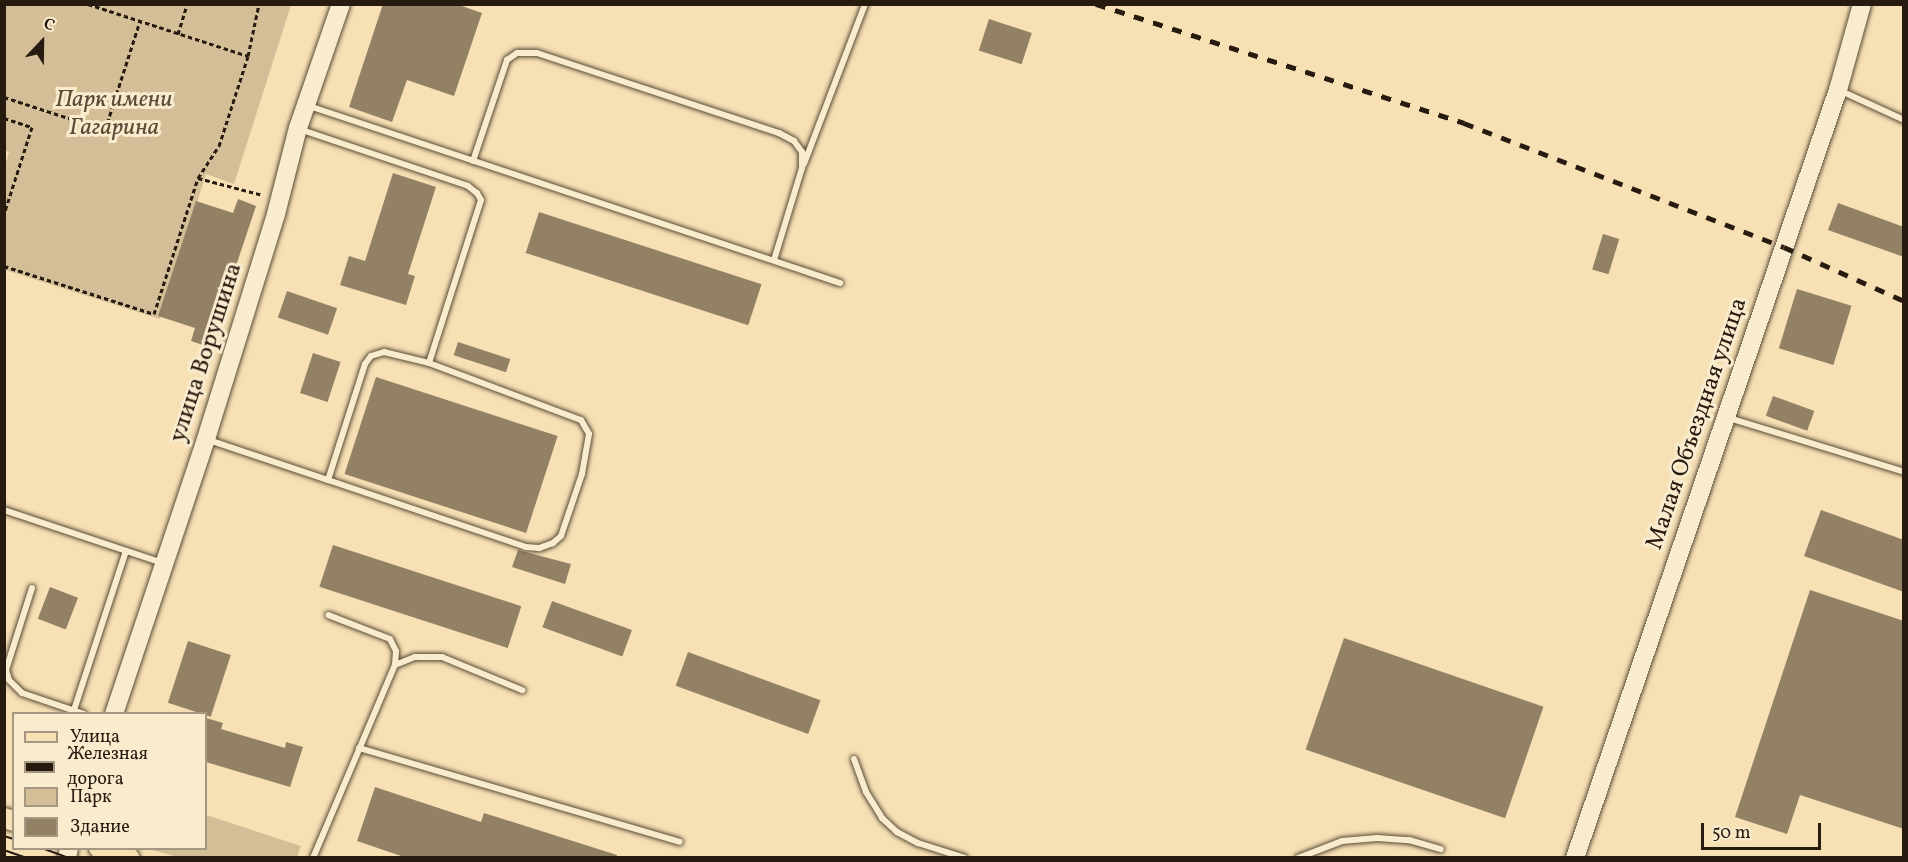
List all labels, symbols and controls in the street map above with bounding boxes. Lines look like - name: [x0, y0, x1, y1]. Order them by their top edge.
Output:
- north arrow: [12, 12, 72, 72]
- text: С: [40, 13, 58, 37]
- park label: Парк имени Гагарина: [55, 87, 173, 143]
- street label: улица Ворушина: [164, 260, 250, 446]
- street label: Малая Объездная улица: [1641, 294, 1755, 554]
- legend: [12, 712, 207, 850]
- text: Улица: [70, 725, 120, 750]
- text: Железная дорога: [67, 742, 148, 792]
- text: Парк: [70, 785, 112, 810]
- scale bar: [1704, 811, 1824, 849]
- text: Здание: [70, 815, 130, 840]
- text: 50 m: [1712, 821, 1751, 846]

